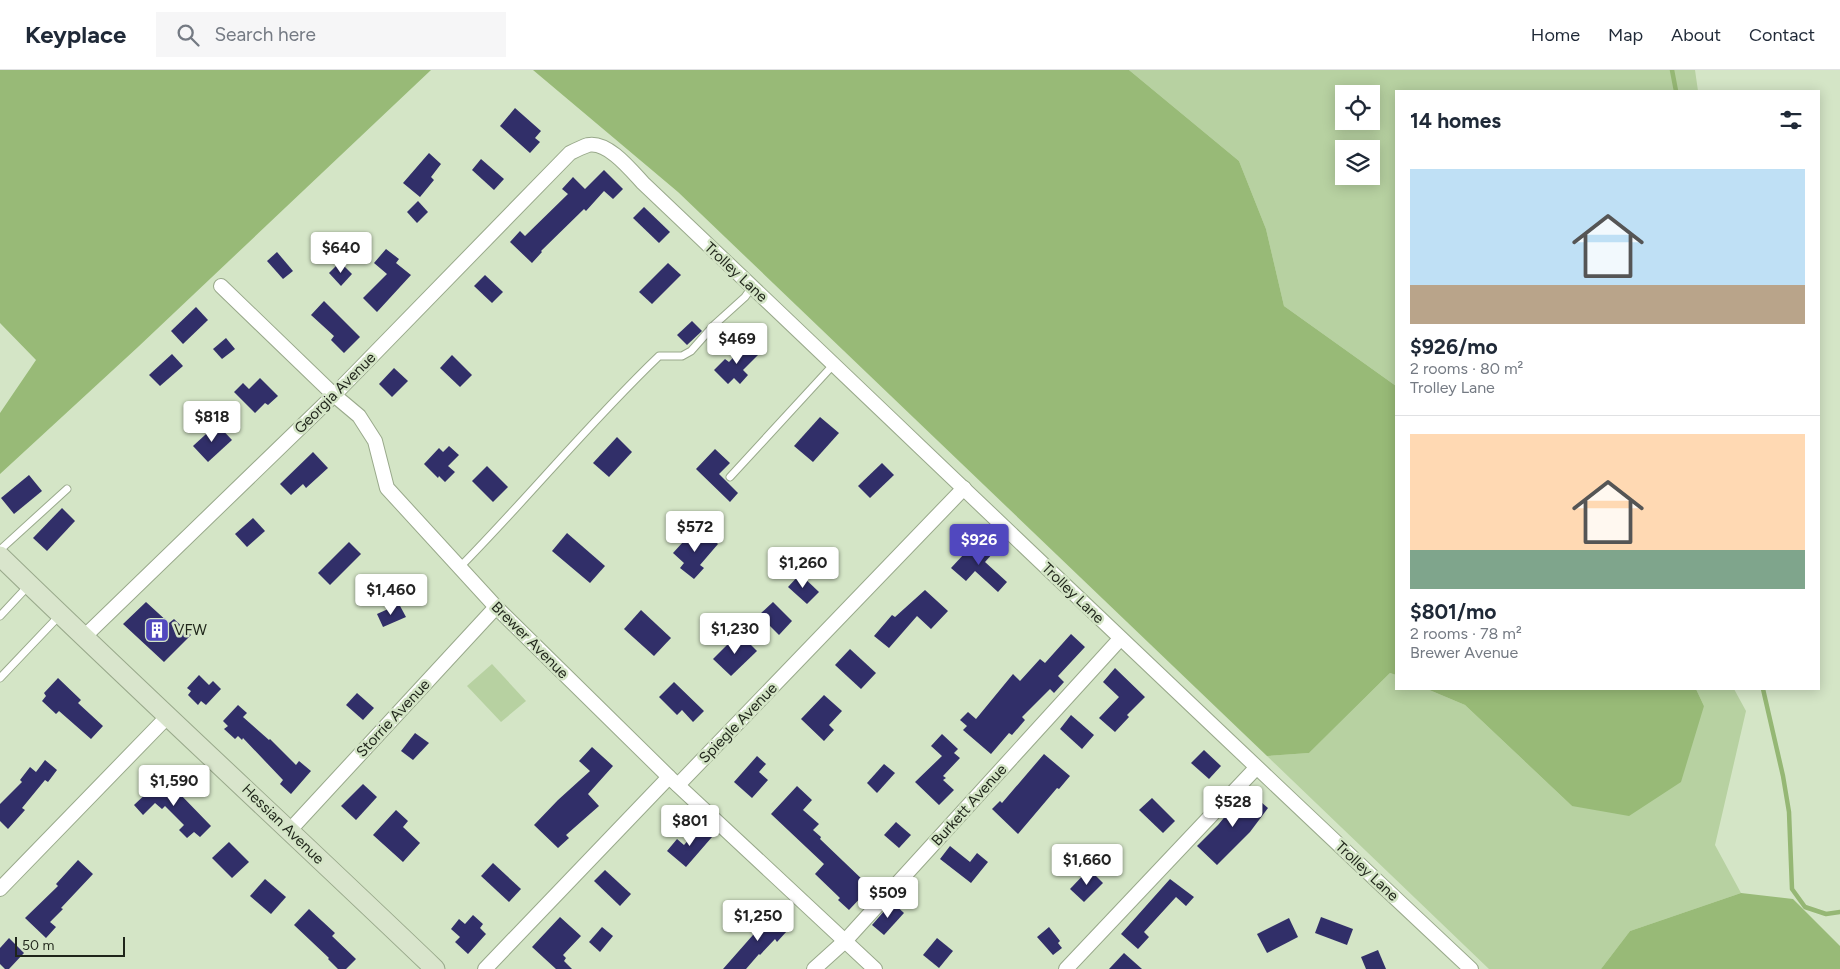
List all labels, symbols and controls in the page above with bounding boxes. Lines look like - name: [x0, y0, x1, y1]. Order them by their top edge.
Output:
- search box: [156, 12, 506, 57]
- text: Keyplace: [25, 20, 126, 49]
- icon: search: [174, 21, 202, 49]
- text: Search here: [214, 23, 316, 46]
- text: Home: [1531, 24, 1580, 46]
- text: Map: [1608, 24, 1643, 46]
- text: About: [1671, 24, 1721, 46]
- text: Contact: [1749, 24, 1815, 46]
- map controls: [1335, 85, 1380, 185]
- button: locate: [1335, 85, 1380, 130]
- icon: filters: [1777, 106, 1805, 134]
- text: 14 homes: [1410, 108, 1501, 133]
- button: layers: [1335, 140, 1380, 185]
- icon: home: [1563, 201, 1653, 291]
- pin: $640: [311, 232, 371, 274]
- text: $640: [322, 238, 360, 257]
- street label: Trolley Lane: [701, 238, 771, 306]
- pin: $469: [707, 322, 767, 365]
- text: $469: [718, 329, 756, 348]
- text: $926/mo: [1410, 334, 1498, 359]
- street label: Georgia Avenue: [291, 349, 379, 437]
- text: 2 rooms · 80 m²: [1410, 359, 1523, 378]
- text: Trolley Lane: [1410, 378, 1495, 397]
- pin: $818: [182, 400, 242, 443]
- text: $818: [194, 407, 230, 426]
- icon: home: [1563, 467, 1653, 557]
- pin: $572: [665, 510, 725, 553]
- text: $572: [677, 517, 713, 536]
- pin: $926: [949, 524, 1009, 566]
- text: $926: [961, 530, 997, 549]
- pin: $1,260: [762, 546, 844, 589]
- text: $1,260: [779, 553, 827, 572]
- street label: Trolley Lane: [1038, 559, 1108, 627]
- pin: $1,460: [350, 574, 432, 616]
- text: $1,460: [366, 580, 416, 599]
- street label: Brewer Avenue: [488, 598, 572, 682]
- text: $801/mo: [1410, 599, 1497, 624]
- pin: $1,230: [694, 612, 776, 655]
- building icon: VFW: [144, 617, 170, 643]
- text: $1,230: [711, 619, 759, 638]
- place label: VFW: [174, 621, 208, 639]
- text: 2 rooms · 78 m²: [1410, 624, 1522, 643]
- text: Brewer Avenue: [1410, 643, 1518, 662]
- street label: Storrie Avenue: [352, 675, 434, 761]
- street label: Spiegle Avenue: [695, 679, 781, 767]
- street label: Burkett Avenue: [928, 760, 1010, 850]
- pin: $1,590: [133, 764, 215, 807]
- text: $1,590: [150, 771, 198, 790]
- street label: Hessian Avenue: [238, 780, 328, 868]
- pin: $528: [1203, 786, 1263, 828]
- text: $528: [1214, 792, 1252, 811]
- pin: $801: [660, 804, 720, 847]
- text: $801: [672, 811, 708, 830]
- street label: Trolley Lane: [1332, 837, 1402, 905]
- pin: $1,660: [1046, 844, 1128, 886]
- text: $1,660: [1063, 850, 1111, 869]
- pin: $509: [858, 876, 918, 919]
- text: $509: [869, 883, 907, 902]
- pin: $1,250: [717, 900, 799, 942]
- text: $1,250: [734, 906, 782, 925]
- scale bar: [15, 934, 125, 957]
- text: 50 m: [22, 937, 54, 954]

